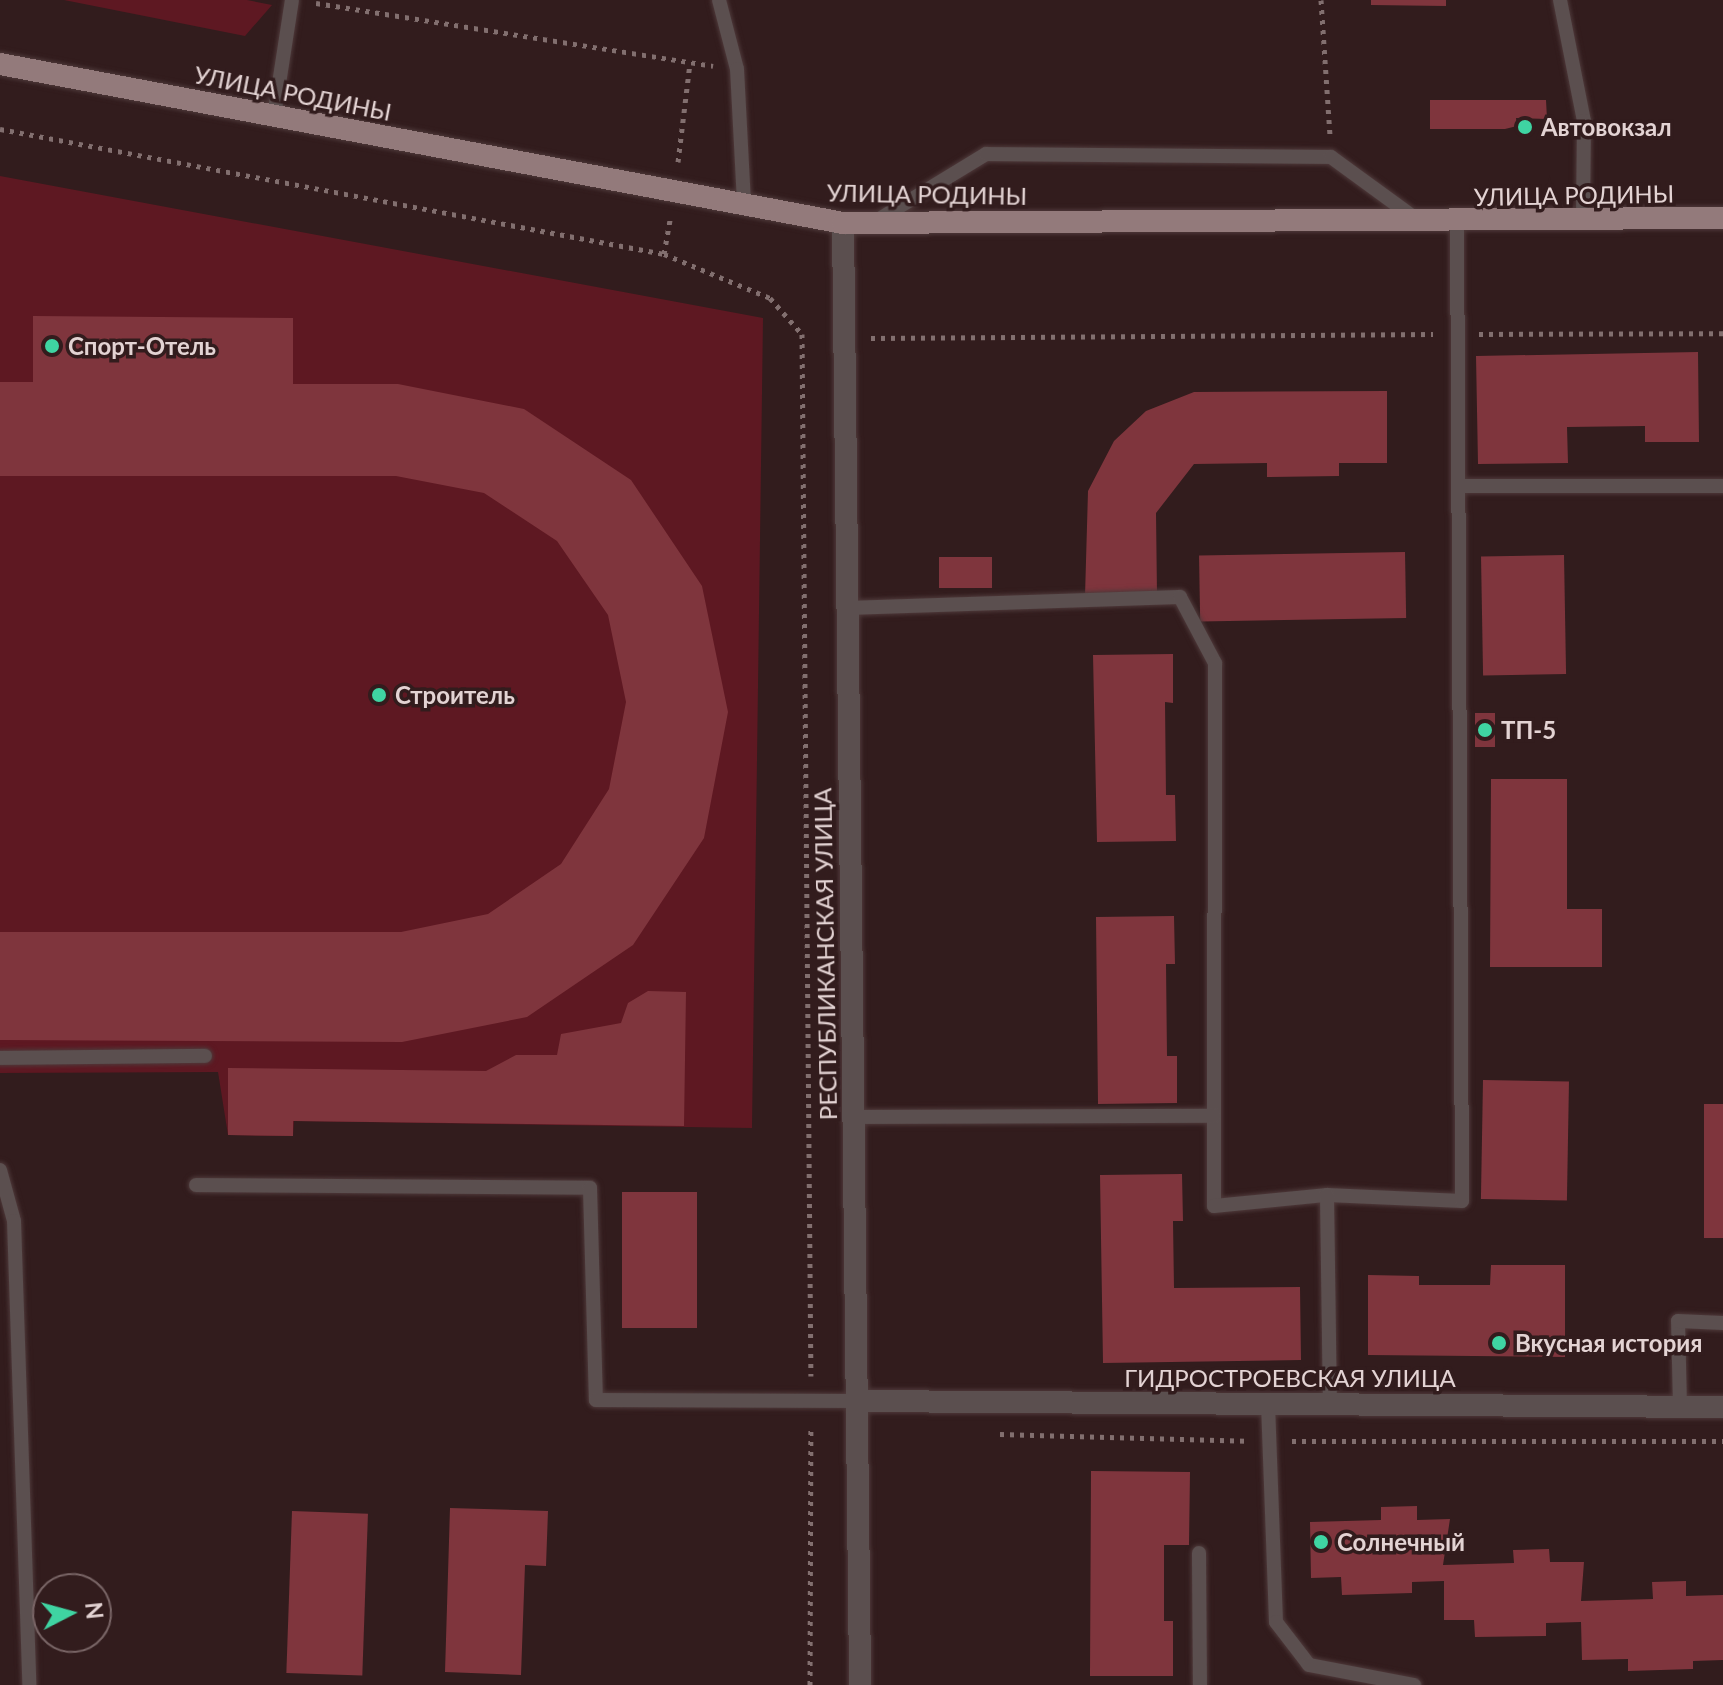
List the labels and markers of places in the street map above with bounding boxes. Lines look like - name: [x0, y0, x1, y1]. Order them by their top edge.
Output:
- place label: Автовокзал: [1541, 113, 1672, 141]
- marker: Автовокзал: [1516, 118, 1534, 136]
- place label: Спорт-Отель: [68, 332, 216, 360]
- marker: Спорт-Отель: [43, 337, 61, 355]
- place label: Строитель: [395, 681, 515, 709]
- marker: Строитель: [370, 686, 388, 704]
- place label: ТП-5: [1501, 716, 1556, 744]
- marker: ТП-5: [1476, 721, 1494, 739]
- place label: Вкусная история: [1515, 1329, 1702, 1357]
- marker: Вкусная история: [1490, 1334, 1508, 1352]
- place label: Солнечный: [1337, 1528, 1465, 1556]
- marker: Солнечный: [1312, 1533, 1330, 1551]

